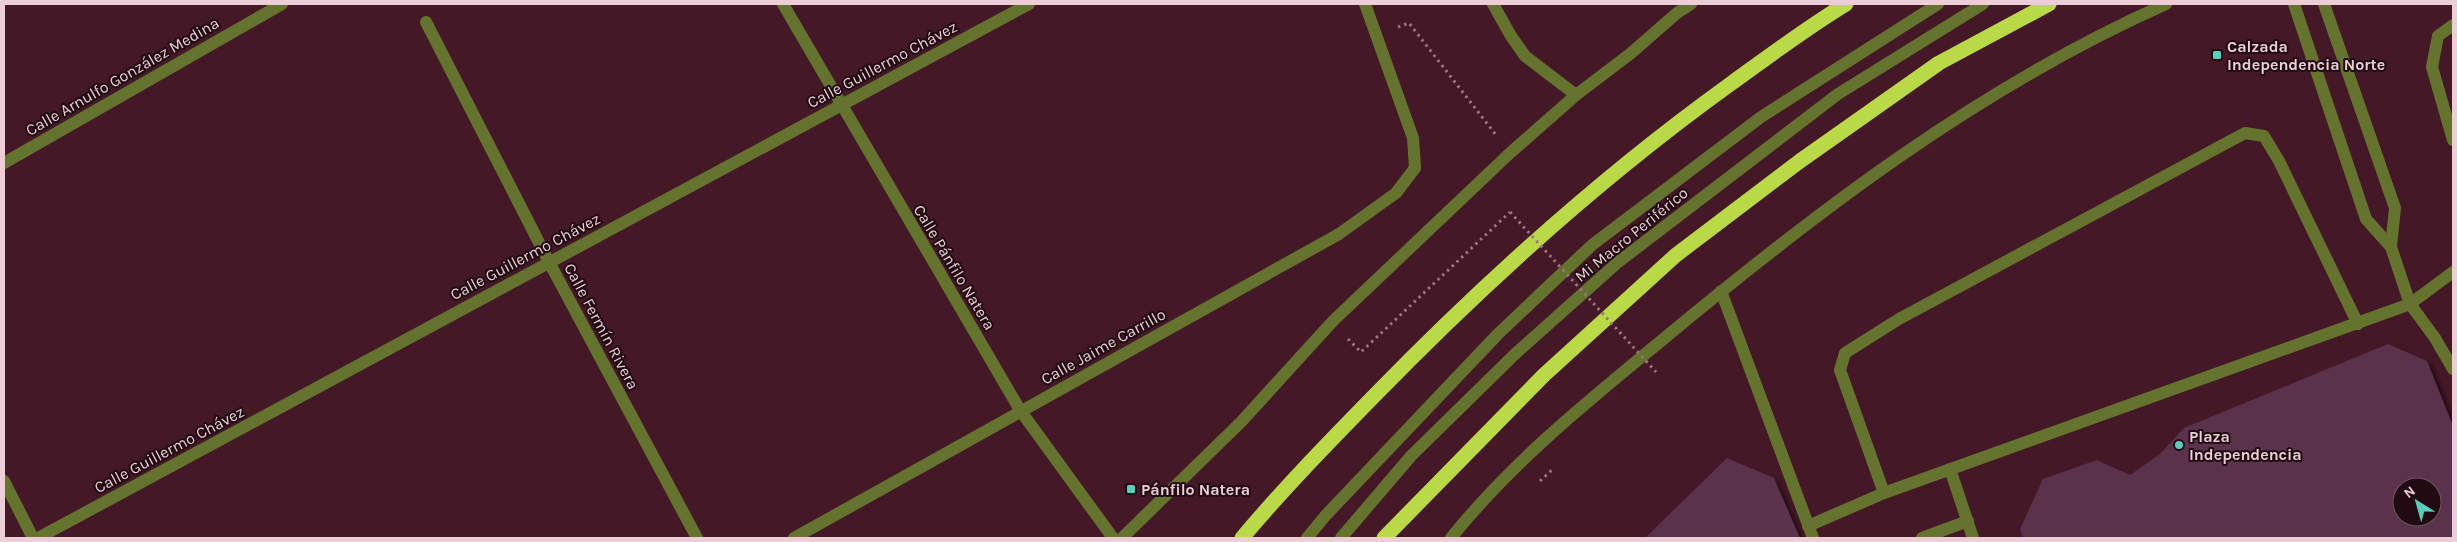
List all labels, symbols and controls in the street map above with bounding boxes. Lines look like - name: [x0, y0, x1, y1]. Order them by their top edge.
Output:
- street label: Calle Arnulfo González Medina: [22, 13, 222, 140]
- street label: Calle Guillermo Chávez: [804, 17, 960, 112]
- place label: Calzada Independencia Norte: [2227, 37, 2385, 74]
- marker: Calzada Independencia Norte: [2211, 49, 2223, 61]
- street label: Mi Macro Periférico: [1571, 183, 1692, 286]
- street label: Calle Pánfilo Natera: [910, 201, 999, 333]
- street label: Calle Guillermo Chávez: [447, 209, 603, 304]
- street label: Calle Fermín Rivera: [560, 260, 643, 393]
- street label: Calle Jaime Carrillo: [1038, 304, 1169, 389]
- street label: Calle Guillermo Chávez: [91, 402, 247, 497]
- place label: Plaza Independencia: [2189, 427, 2302, 464]
- marker: Plaza Independencia: [2173, 439, 2185, 451]
- north arrow: [2392, 477, 2442, 527]
- place label: Pánfilo Natera: [1141, 480, 1250, 499]
- text: N: [2400, 482, 2419, 502]
- marker: Pánfilo Natera: [1125, 483, 1137, 495]

